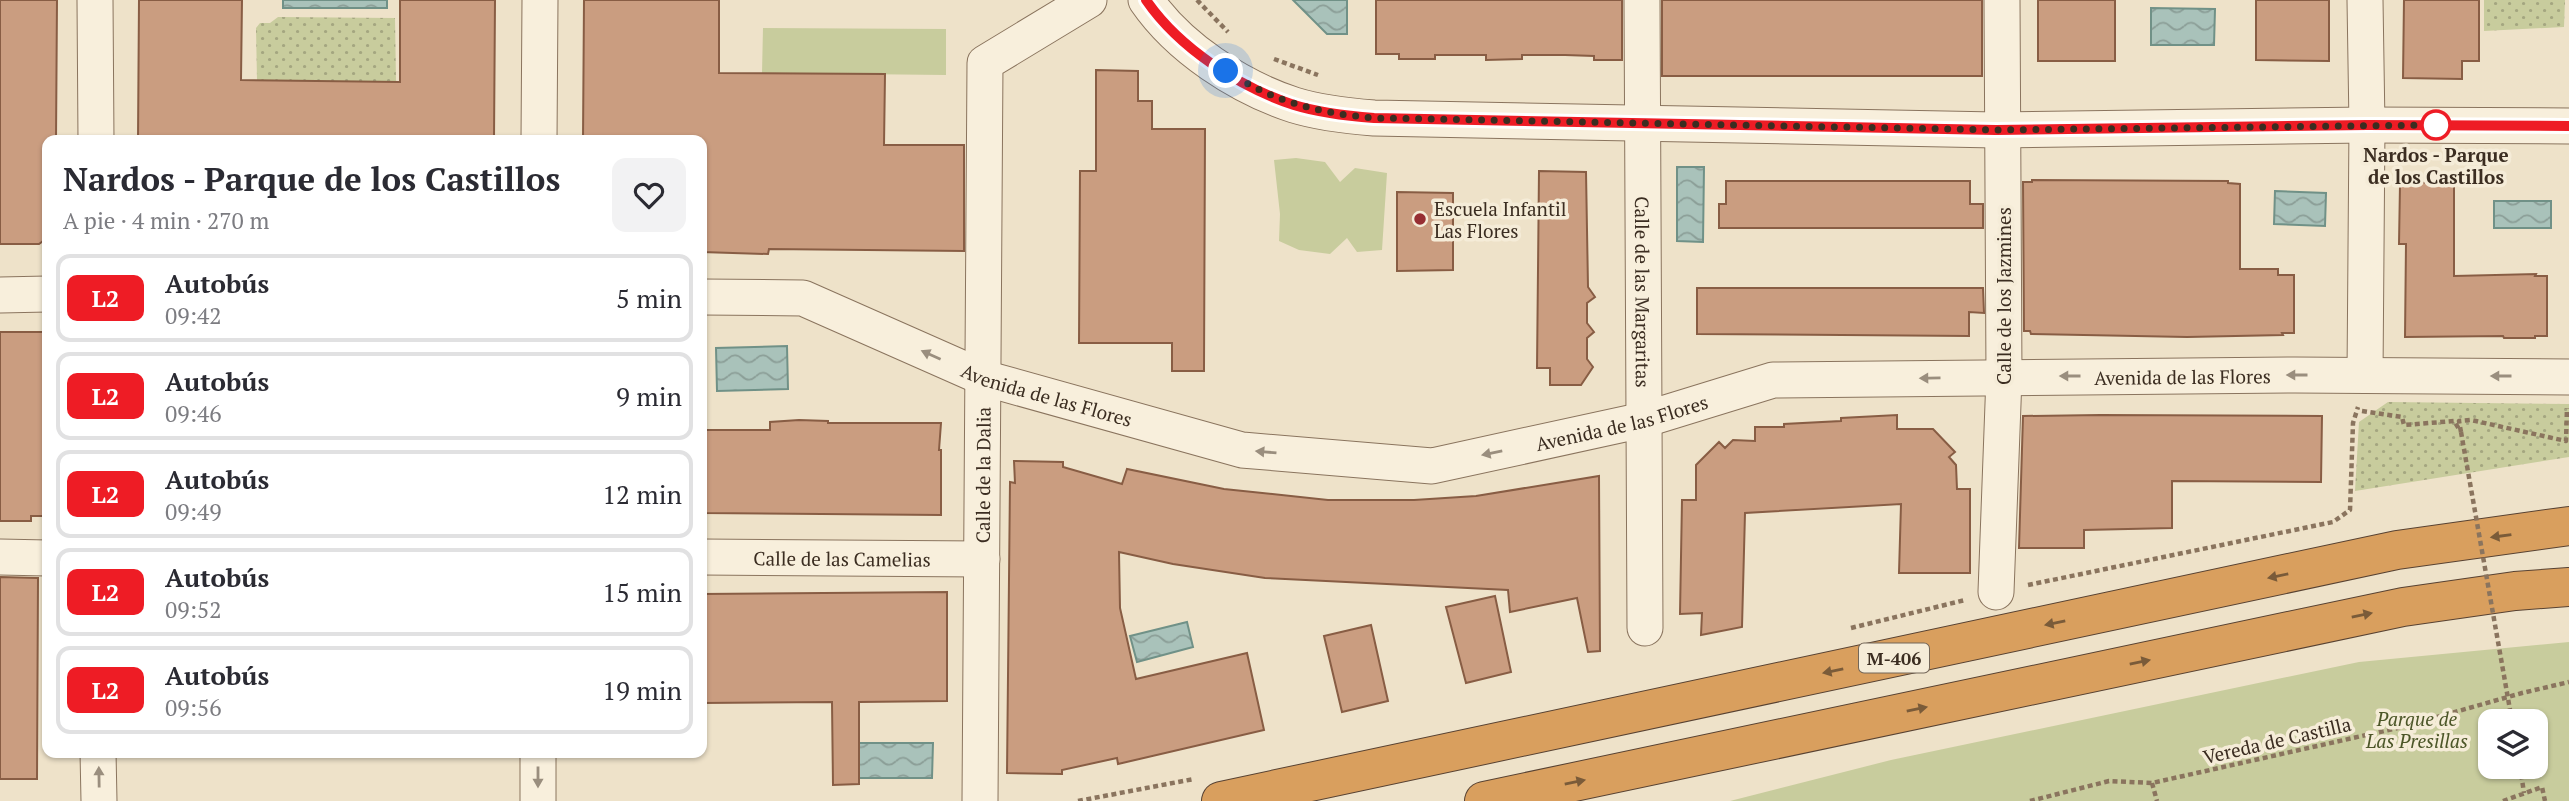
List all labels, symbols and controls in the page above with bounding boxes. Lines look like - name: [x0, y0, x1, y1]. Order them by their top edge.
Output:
- your location: [1208, 53, 1243, 88]
- marker: Nardos - Parque de los Castillos: [2421, 110, 2451, 140]
- place label: Nardos - Parque de los Castillos: [2363, 142, 2509, 189]
- text: Nardos - Parque de los Castillos: [63, 157, 560, 200]
- button: heart: [612, 158, 686, 232]
- place label: Escuela Infantil Las Flores: [1434, 196, 1566, 243]
- street label: Calle de las Margaritas: [1630, 196, 1656, 388]
- text: A pie · 4 min · 270 m: [63, 205, 269, 236]
- street label: Calle de los Jazmines: [1991, 207, 2016, 385]
- marker: Escuela Infantil Las Flores: [1412, 211, 1428, 227]
- text: Autobús: [165, 266, 269, 300]
- text: 5 min: [616, 281, 682, 315]
- text: L2: [92, 282, 119, 314]
- text: 09:42: [165, 300, 222, 331]
- one-way arrow: [921, 349, 941, 361]
- street label: Avenida de las Flores: [958, 357, 1135, 431]
- street label: Avenida de las Flores: [2094, 363, 2271, 389]
- text: Autobús: [165, 364, 269, 398]
- one-way arrow: [2286, 369, 2308, 381]
- one-way arrow: [2058, 370, 2080, 382]
- one-way arrow: [2490, 370, 2512, 382]
- one-way arrow: [1919, 372, 1941, 384]
- text: 9 min: [616, 379, 682, 413]
- text: L2: [92, 380, 119, 412]
- street label: Avenida de las Flores: [1533, 388, 1711, 456]
- text: 09:46: [165, 398, 222, 429]
- street label: Calle de la Dalia: [969, 406, 995, 543]
- one-way arrow: [1255, 446, 1277, 457]
- one-way arrow: [1481, 448, 1503, 459]
- text: Autobús: [165, 462, 269, 496]
- text: 12 min: [602, 477, 682, 511]
- text: L2: [92, 478, 119, 510]
- text: 09:49: [165, 496, 222, 527]
- one-way arrow: [2490, 530, 2512, 541]
- street label: Calle de las Camelias: [753, 545, 931, 571]
- text: Autobús: [165, 560, 269, 594]
- one-way arrow: [2267, 570, 2289, 581]
- text: 15 min: [602, 575, 682, 609]
- text: L2: [92, 576, 119, 608]
- text: 09:52: [165, 594, 222, 625]
- one-way arrow: [2351, 610, 2373, 621]
- one-way arrow: [2044, 618, 2066, 629]
- road number: M-406: [1859, 644, 1929, 672]
- one-way arrow: [2129, 657, 2151, 668]
- text: Autobús: [165, 658, 269, 692]
- one-way arrow: [1822, 665, 1844, 676]
- text: 19 min: [602, 673, 682, 707]
- text: L2: [92, 674, 119, 706]
- text: 09:56: [165, 692, 222, 723]
- one-way arrow: [1906, 704, 1928, 715]
- park label: Parque de Las Presillas: [2365, 706, 2468, 753]
- map controls: [2478, 709, 2548, 779]
- button: layers: [2478, 709, 2548, 779]
- street label: Vereda de Castilla: [2201, 711, 2354, 769]
- one-way arrow: [93, 766, 104, 788]
- one-way arrow: [532, 766, 544, 788]
- one-way arrow: [1564, 776, 1586, 787]

